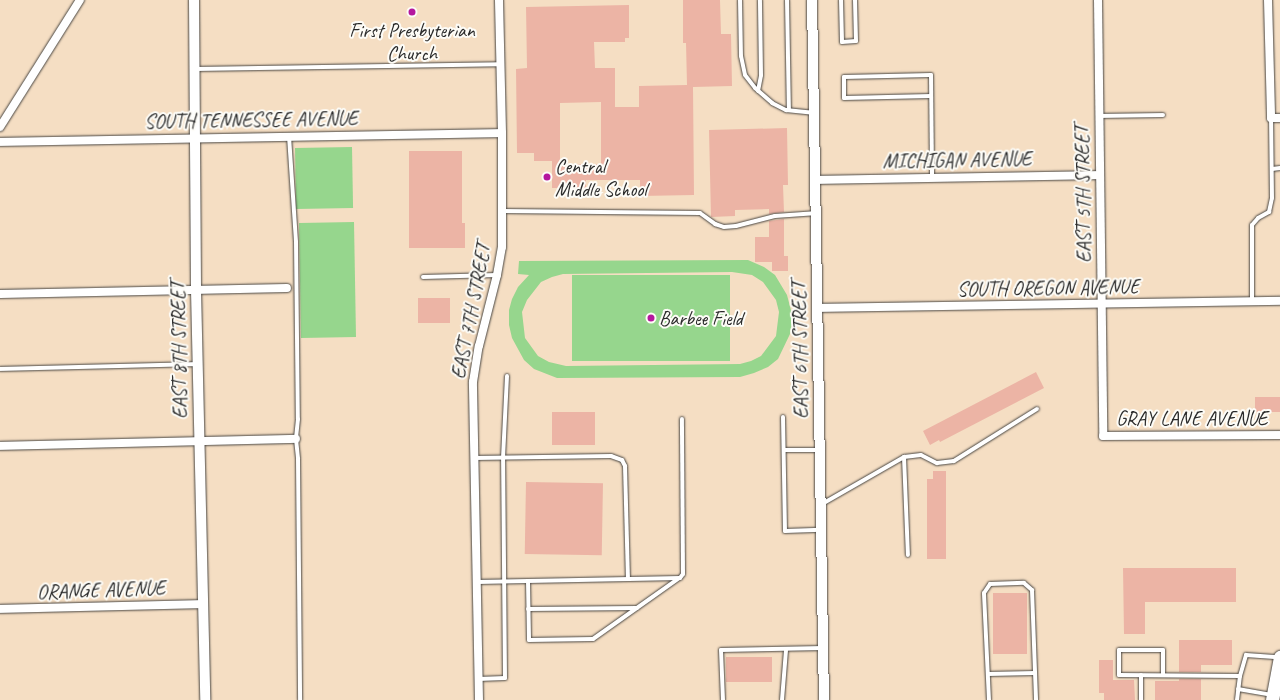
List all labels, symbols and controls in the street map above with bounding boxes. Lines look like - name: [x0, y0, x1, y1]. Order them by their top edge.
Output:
- marker: First Presbyterian Church: [407, 7, 417, 17]
- place label: First Presbyterian Church: [349, 18, 475, 65]
- street label: SOUTH TENNESSEE AVENUE: [144, 106, 358, 134]
- street label: EAST 5TH STREET: [1070, 125, 1096, 263]
- street label: MICHIGAN AVENUE: [883, 147, 1031, 173]
- place label: Central Middle School: [555, 154, 647, 201]
- marker: Central Middle School: [542, 172, 552, 182]
- street label: EAST 7TH STREET: [446, 241, 496, 381]
- street label: SOUTH OREGON AVENUE: [956, 274, 1140, 302]
- street label: EAST 8TH STREET: [166, 281, 192, 419]
- street label: EAST 6TH STREET: [787, 281, 813, 419]
- place label: Barbee Field: [659, 306, 743, 330]
- marker: Barbee Field: [646, 313, 656, 323]
- street label: GRAY LANE AVENUE: [1117, 406, 1267, 430]
- street label: ORANGE AVENUE: [36, 576, 166, 604]

